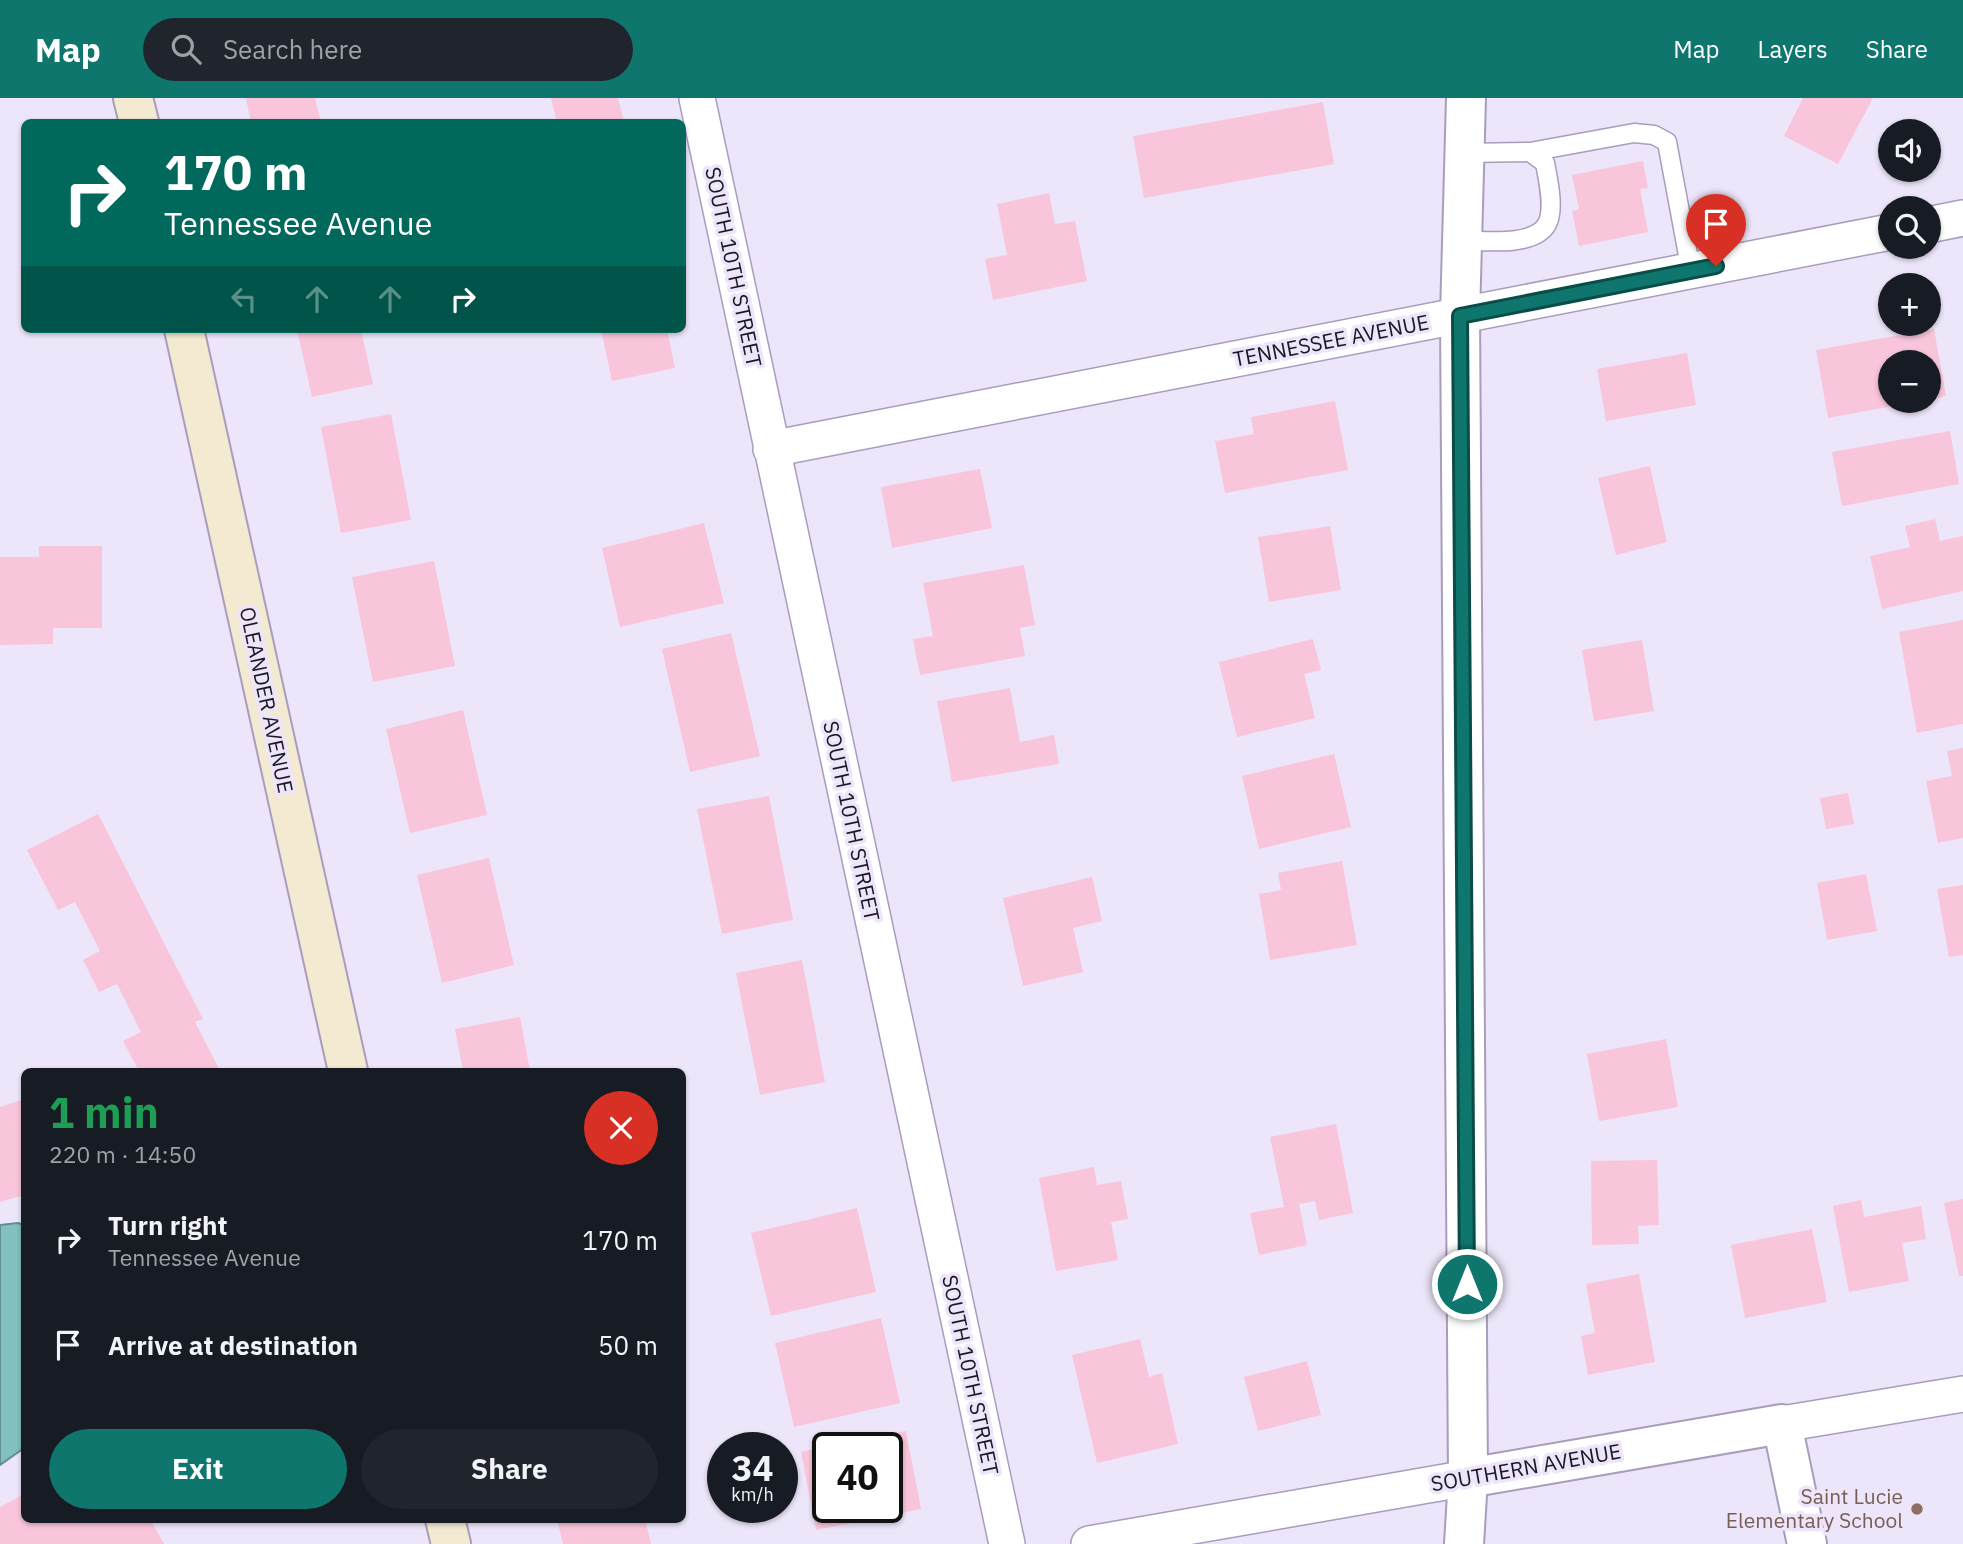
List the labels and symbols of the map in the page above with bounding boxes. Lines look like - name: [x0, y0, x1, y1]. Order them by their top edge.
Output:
- street label: SOUTH 10TH STREET: [699, 164, 769, 369]
- pin: [1686, 194, 1746, 266]
- street label: TENNESSEE AVENUE: [1231, 307, 1431, 373]
- street label: OLEANDER AVENUE: [234, 604, 300, 795]
- street label: SOUTH 10TH STREET: [817, 718, 887, 923]
- position arrow: [1430, 1247, 1504, 1321]
- street label: SOUTH 10TH STREET: [936, 1272, 1006, 1477]
- speed limit sign: 40: [812, 1432, 903, 1523]
- street label: SOUTHERN AVENUE: [1429, 1437, 1623, 1498]
- place label: Saint Lucie Elementary School: [1726, 1482, 1903, 1534]
- marker: Saint Lucie Elementary School: [1909, 1501, 1925, 1517]

